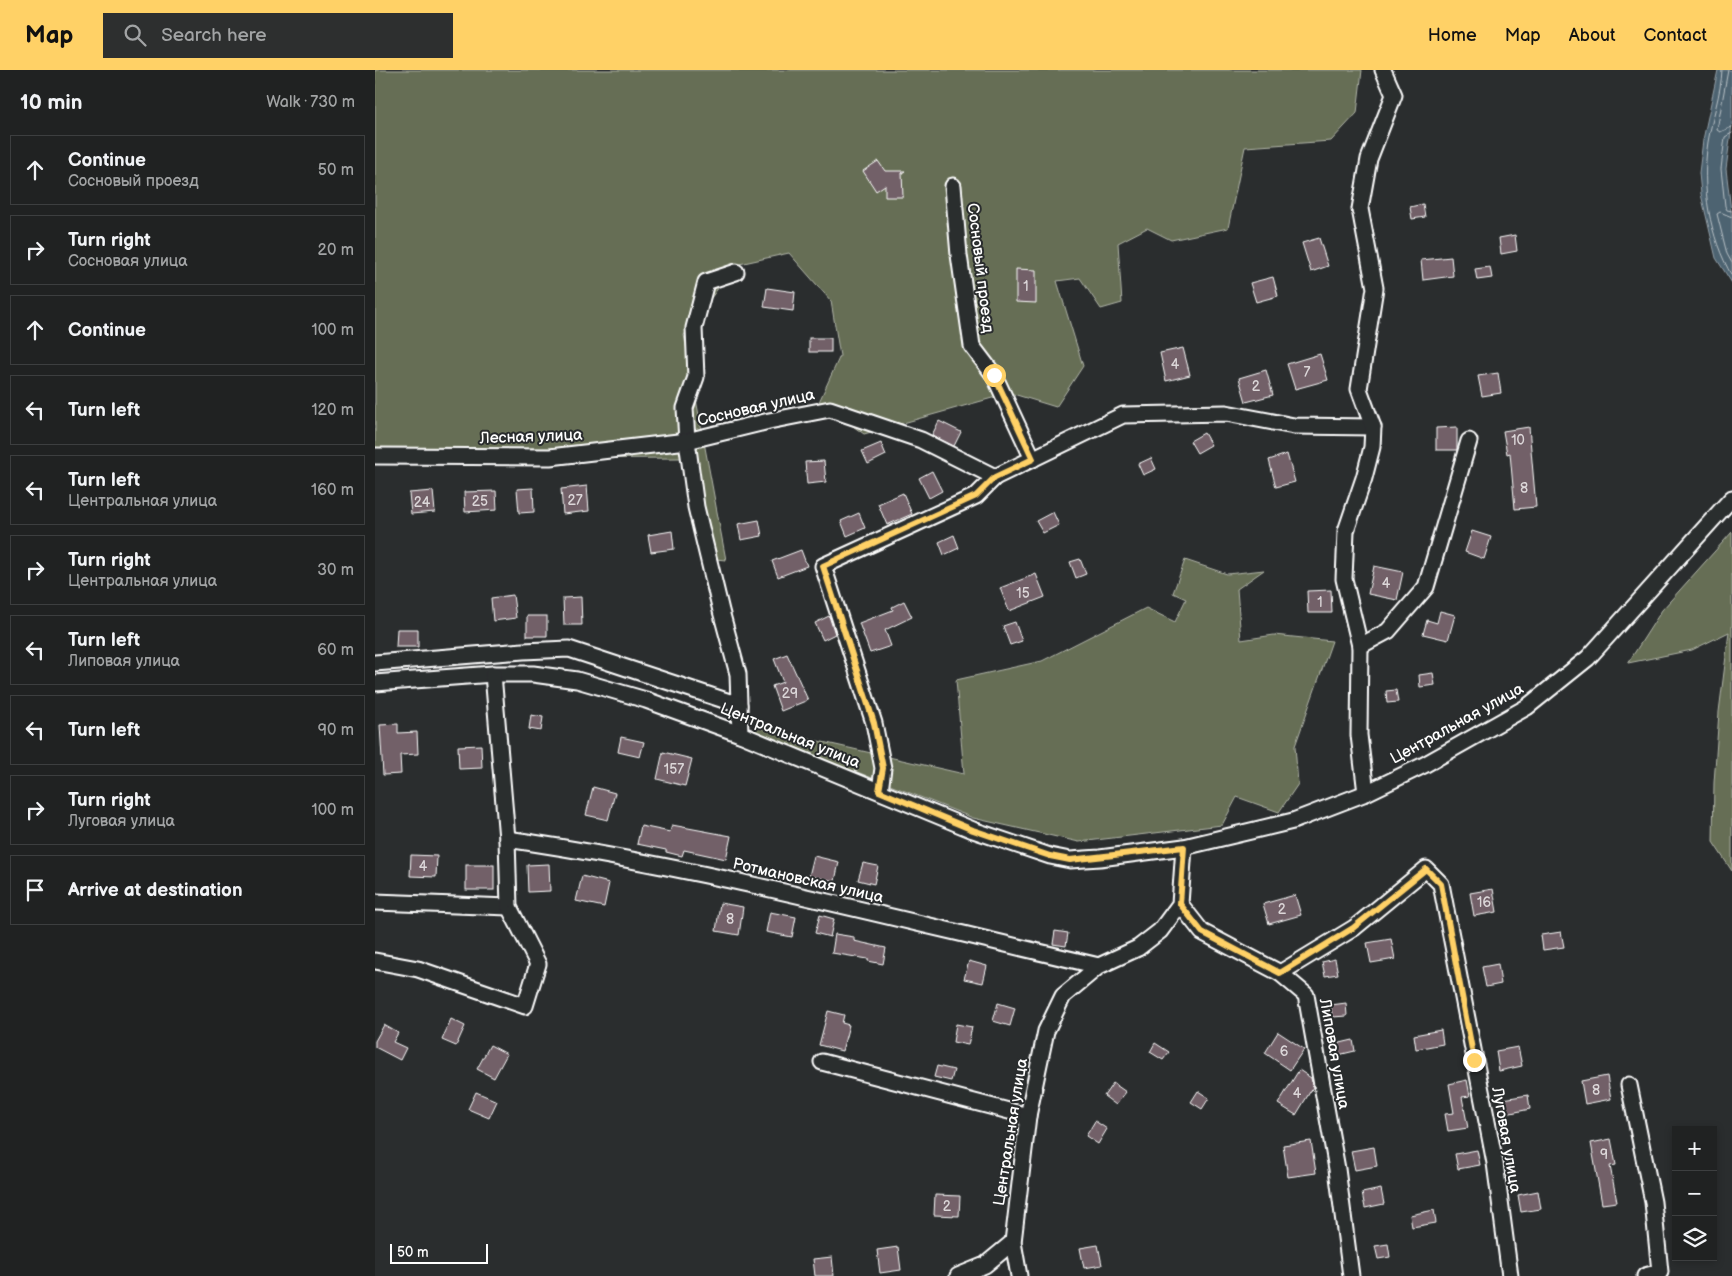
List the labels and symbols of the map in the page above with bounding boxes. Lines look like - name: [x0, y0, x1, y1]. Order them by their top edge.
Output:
- street label: Сосновый проезд: [963, 202, 997, 334]
- house number: 1: [1023, 278, 1029, 295]
- house number: 4: [1171, 356, 1180, 373]
- route start: [983, 364, 1006, 387]
- house number: 7: [1304, 364, 1311, 381]
- house number: 2: [1252, 378, 1261, 395]
- street label: Сосновая улица: [696, 385, 817, 431]
- street label: Лесная улица: [478, 426, 583, 448]
- house number: 10: [1511, 432, 1525, 449]
- house number: 8: [1520, 480, 1528, 497]
- house number: 27: [567, 492, 583, 509]
- house number: 25: [472, 493, 488, 510]
- house number: 24: [414, 494, 431, 511]
- house number: 4: [1382, 575, 1391, 592]
- house number: 15: [1016, 585, 1030, 602]
- house number: 1: [1317, 594, 1323, 611]
- street label: Центральная улица: [1387, 679, 1527, 768]
- house number: 29: [782, 685, 798, 702]
- street label: Центральная улица: [717, 699, 863, 773]
- house number: 157: [664, 761, 684, 778]
- street label: Ротмановская улица: [731, 854, 886, 908]
- house number: 4: [419, 858, 428, 875]
- house number: 16: [1477, 894, 1491, 911]
- house number: 2: [1278, 901, 1287, 918]
- house number: 8: [726, 911, 734, 928]
- street label: Липовая улица: [1315, 996, 1353, 1111]
- house number: 6: [1280, 1043, 1289, 1060]
- route end: [1463, 1049, 1486, 1072]
- street label: Центральная улица: [990, 1056, 1032, 1207]
- house number: 8: [1592, 1082, 1600, 1099]
- house number: 4: [1293, 1085, 1302, 1102]
- street label: Луговая улица: [1487, 1085, 1525, 1195]
- house number: 9: [1600, 1146, 1608, 1163]
- house number: 2: [943, 1198, 952, 1215]
- scale bar: [390, 1241, 487, 1264]

